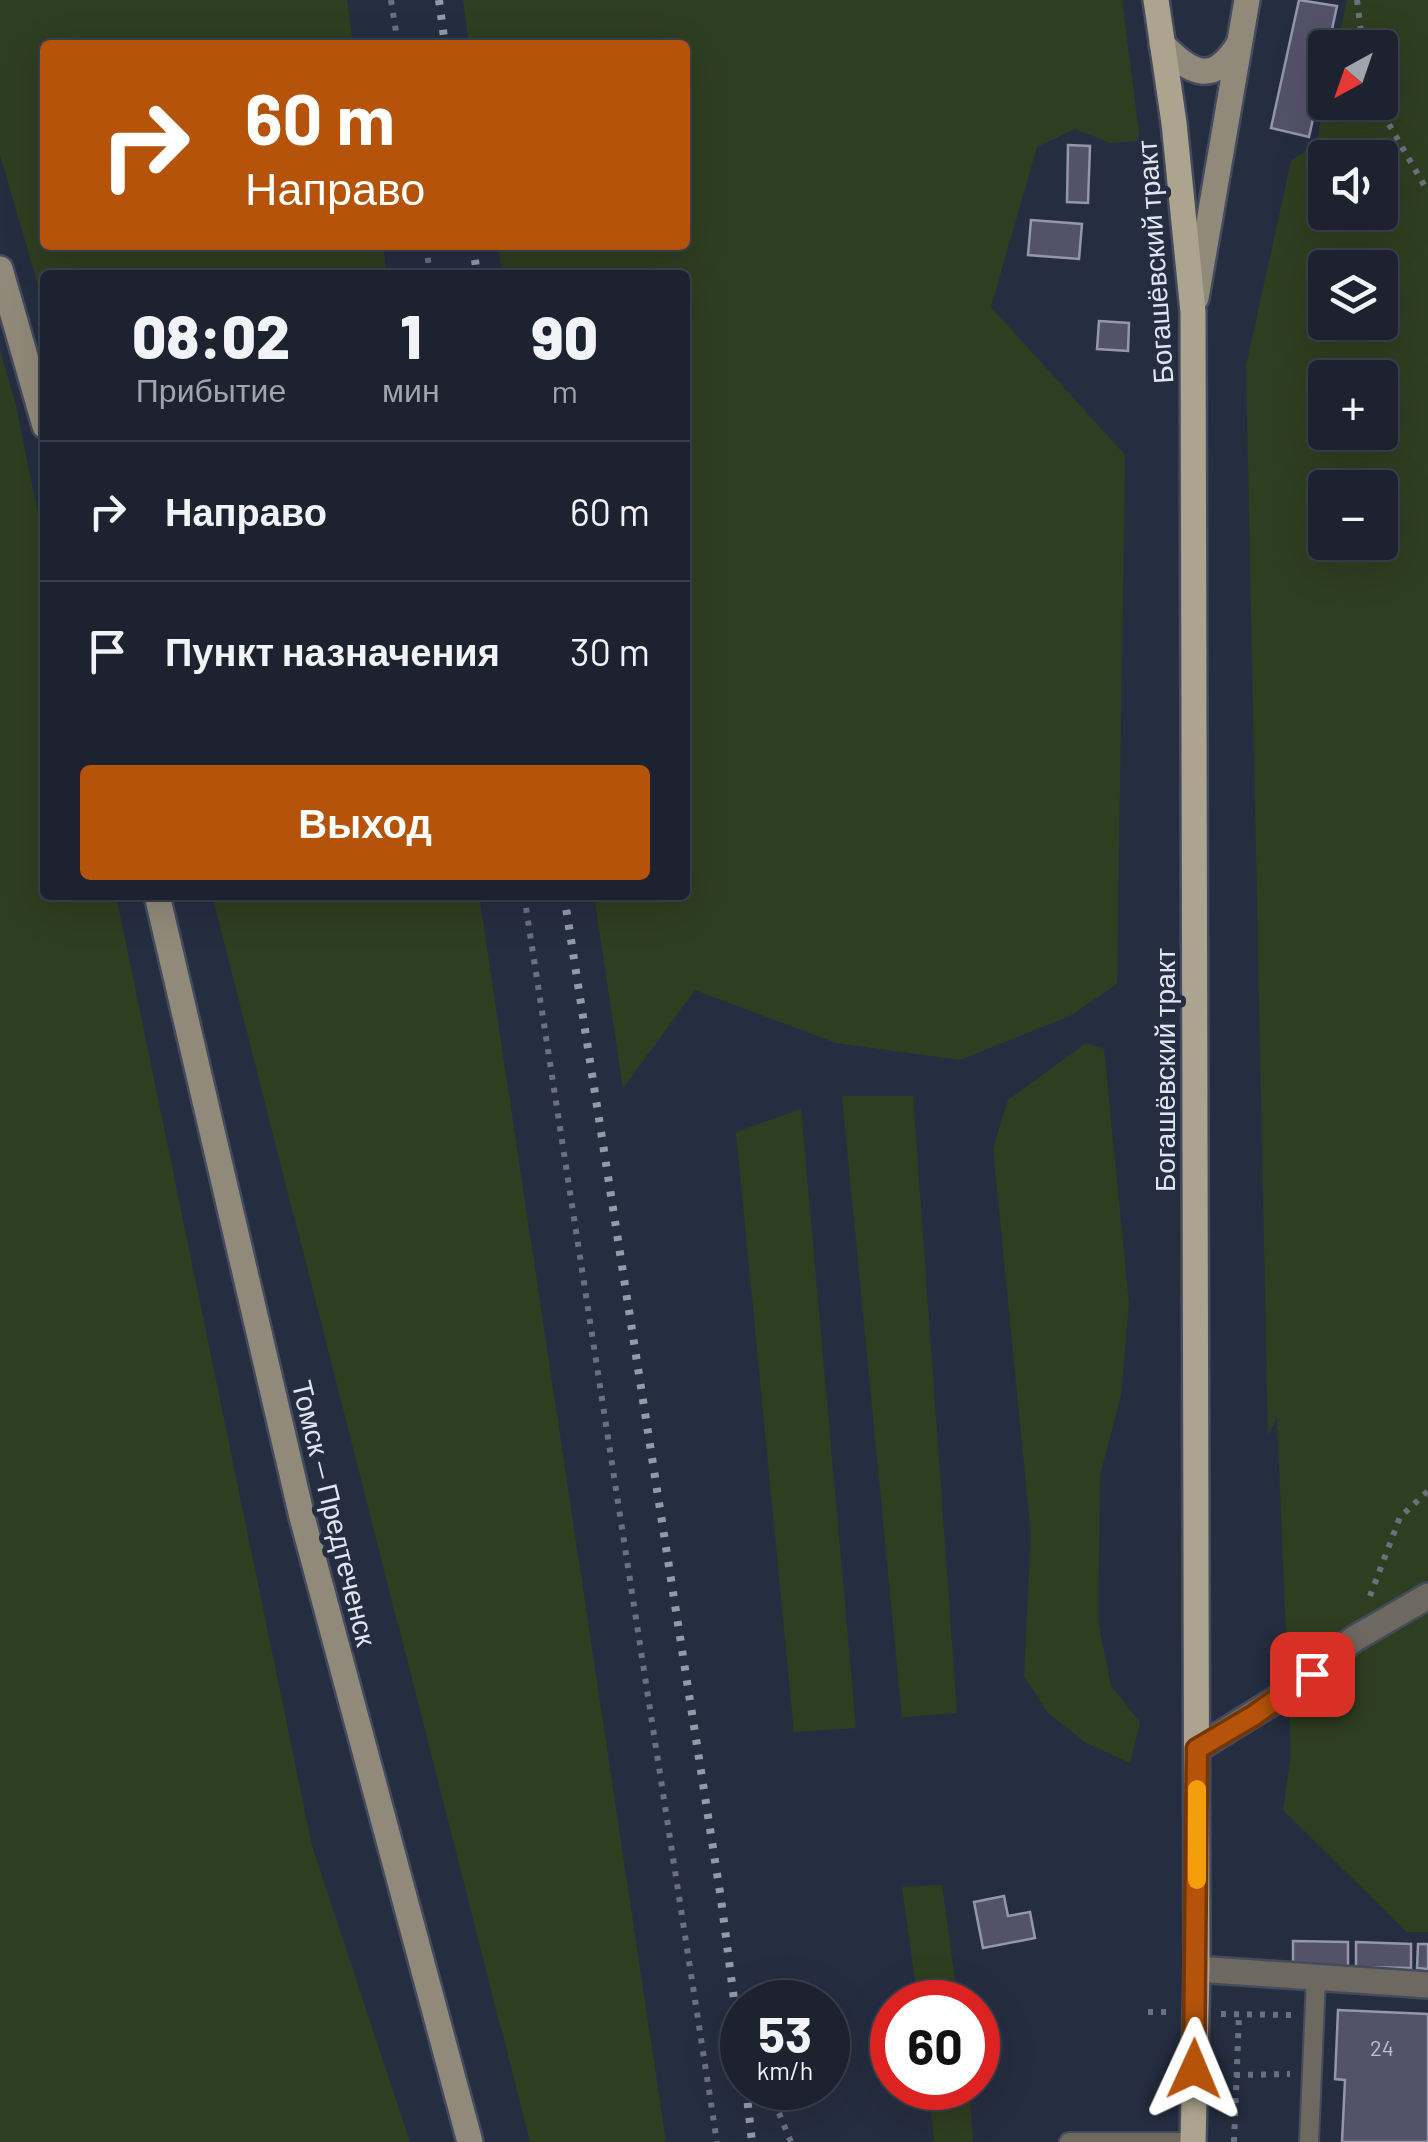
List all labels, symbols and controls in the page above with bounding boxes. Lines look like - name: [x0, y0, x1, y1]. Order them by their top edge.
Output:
- north arrow: [1308, 30, 1398, 120]
- map controls: [1308, 30, 1398, 560]
- text: 60 m: [245, 75, 395, 159]
- icon: right: [80, 80, 210, 210]
- street label: Богашёвский тракт: [1129, 139, 1179, 385]
- button: sound: [1308, 140, 1398, 230]
- text: Направо: [245, 160, 425, 214]
- button: layers: [1308, 250, 1398, 340]
- text: 08:02: [132, 299, 290, 371]
- text: 1: [400, 299, 421, 371]
- text: 90: [532, 300, 598, 372]
- button: +: [1308, 360, 1398, 450]
- text: Прибытие: [136, 370, 286, 408]
- text: мин: [382, 370, 440, 408]
- text: m: [552, 371, 578, 409]
- button: −: [1308, 470, 1398, 560]
- icon: right: [80, 484, 135, 539]
- text: Направо: [165, 488, 327, 534]
- text: 60 m: [570, 488, 650, 534]
- icon: arrive: [80, 624, 135, 679]
- text: Пункт назначения: [165, 628, 500, 674]
- text: 30 m: [570, 628, 650, 674]
- button: Выход: [80, 765, 650, 880]
- street label: Богашёвский тракт: [1147, 948, 1181, 1192]
- street label: Томск — Предтеченск: [286, 1377, 385, 1650]
- pin: [1270, 1632, 1355, 1717]
- icon: arrive: [1285, 1647, 1340, 1702]
- speed limit sign: 60: [870, 1980, 1000, 2110]
- text: 53: [758, 2003, 812, 2063]
- position arrow: [1142, 2017, 1246, 2121]
- house number: 24: [1370, 2034, 1394, 2060]
- text: km/h: [757, 2055, 813, 2085]

